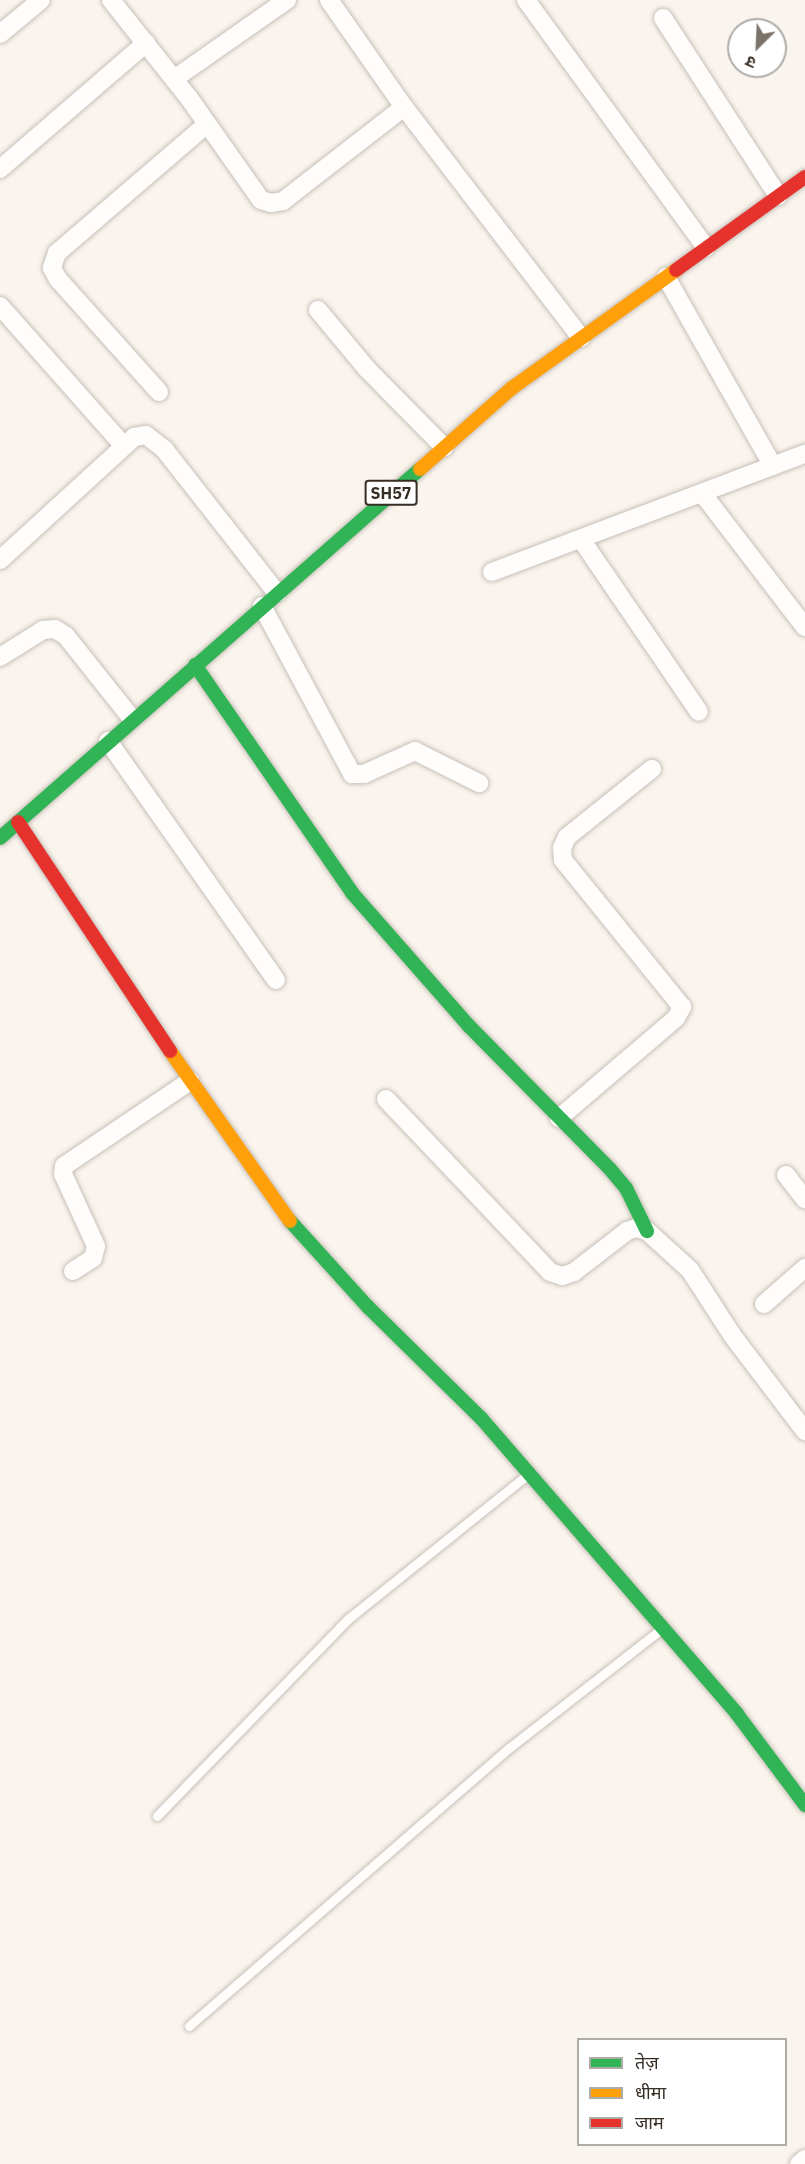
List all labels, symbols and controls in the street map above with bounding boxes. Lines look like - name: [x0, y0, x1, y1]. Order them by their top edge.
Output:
- north arrow: [727, 18, 787, 78]
- text: उ: [742, 52, 759, 74]
- road number: SH57: [364, 480, 418, 506]
- legend: [577, 2038, 787, 2146]
- text: तेज़: [635, 2051, 659, 2074]
- text: धीमा: [635, 2081, 666, 2104]
- text: जाम: [635, 2111, 664, 2134]

